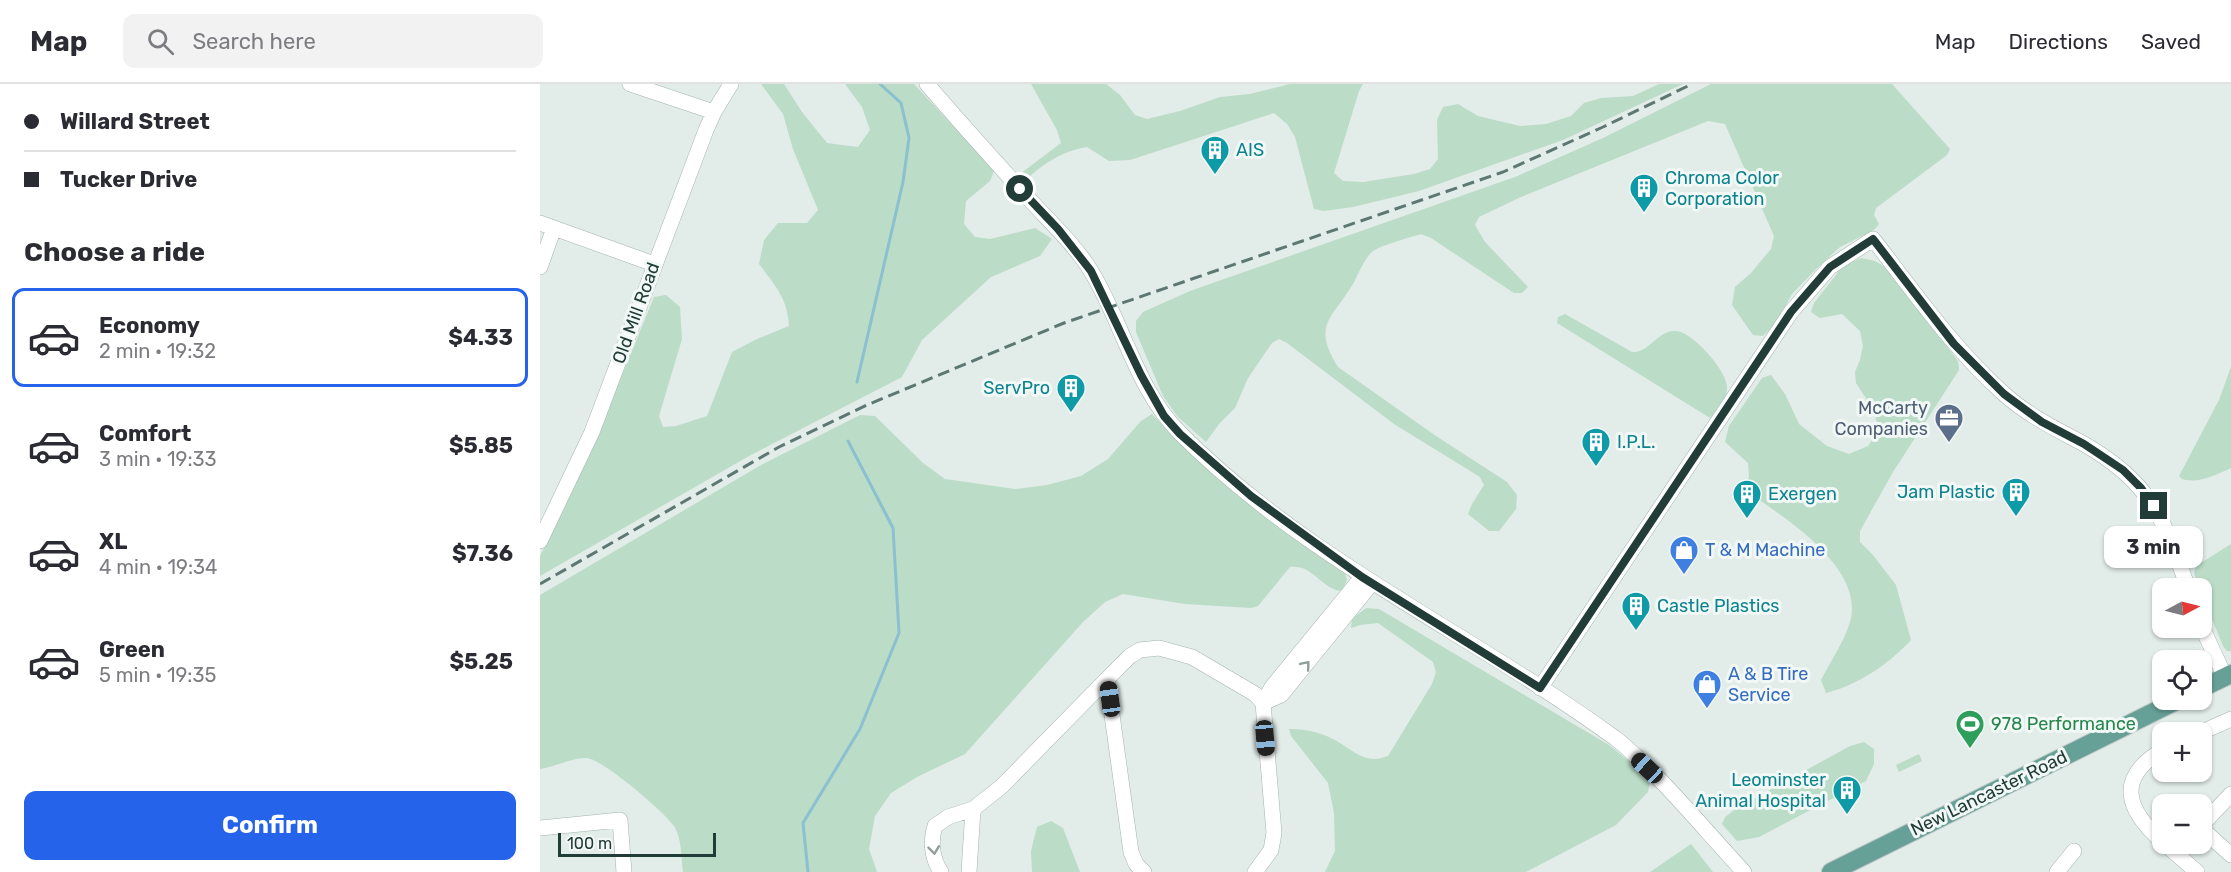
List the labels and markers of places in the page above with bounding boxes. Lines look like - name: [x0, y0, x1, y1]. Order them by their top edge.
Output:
- building icon: AIS: [1199, 134, 1231, 176]
- place label: AIS: [1236, 139, 1264, 161]
- place label: Chroma Color Corporation: [1665, 167, 1779, 210]
- building icon: Chroma Color Corporation: [1628, 172, 1660, 214]
- building icon: ServPro: [1055, 372, 1087, 414]
- place label: ServPro: [983, 377, 1050, 399]
- place label: McCarty Companies: [1834, 397, 1928, 440]
- office icon: McCarty Companies: [1933, 402, 1965, 444]
- building icon: I.P.L.: [1580, 426, 1612, 468]
- place label: I.P.L.: [1617, 431, 1656, 453]
- building icon: Jam Plastic: [2000, 476, 2032, 518]
- building icon: Exergen: [1731, 478, 1763, 520]
- place label: Jam Plastic: [1897, 481, 1995, 503]
- place label: Exergen: [1768, 483, 1837, 505]
- shop icon: T & M Machine: [1668, 534, 1700, 576]
- place label: T & M Machine: [1705, 539, 1825, 561]
- building icon: Castle Plastics: [1620, 590, 1652, 632]
- place label: Castle Plastics: [1657, 595, 1780, 617]
- place label: A & B Tire Service: [1728, 663, 1808, 706]
- shop icon: A & B Tire Service: [1691, 668, 1723, 710]
- sports icon: 978 Performance: [1954, 708, 1986, 750]
- place label: 978 Performance: [1991, 713, 2136, 735]
- place label: Leominster Animal Hospital: [1695, 769, 1826, 812]
- building icon: Leominster Animal Hospital: [1831, 774, 1863, 816]

